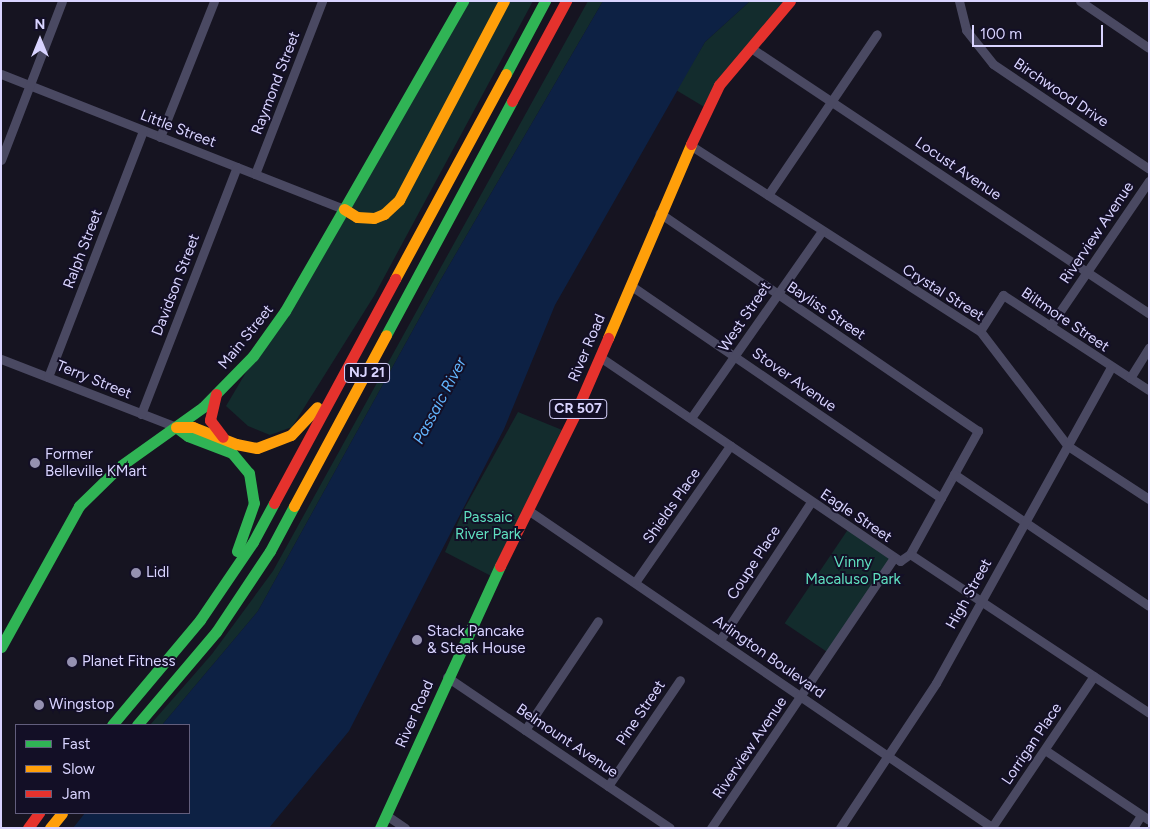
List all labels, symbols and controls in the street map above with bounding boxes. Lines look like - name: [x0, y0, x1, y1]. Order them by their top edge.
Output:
- north arrow: [15, 15, 65, 65]
- scale bar: [975, 15, 1106, 47]
- text: N: [35, 16, 45, 33]
- text: 100 m: [980, 25, 1022, 43]
- street label: Raymond Street: [248, 29, 304, 137]
- street label: Birchwood Drive: [1010, 55, 1112, 131]
- street label: Little Street: [138, 106, 218, 152]
- street label: Locust Avenue: [911, 134, 1005, 204]
- street label: Riverview Avenue: [1056, 179, 1138, 287]
- street label: Ralph Street: [60, 207, 106, 291]
- street label: Davidson Street: [148, 232, 204, 338]
- street label: Crystal Street: [899, 261, 987, 325]
- street label: Bayliss Street: [783, 278, 869, 344]
- street label: West Street: [715, 279, 775, 355]
- street label: Biltmore Street: [1018, 284, 1112, 356]
- street label: Main Street: [214, 301, 278, 373]
- street label: River Road: [565, 311, 609, 385]
- street label: Stover Avenue: [748, 344, 840, 416]
- water label: Passaic River: [409, 354, 471, 448]
- street label: Terry Street: [54, 357, 134, 403]
- road number: NJ 21: [343, 362, 391, 384]
- road number: CR 507: [548, 398, 608, 420]
- place label: Former Belleville KMart: [45, 445, 147, 480]
- marker: Former Belleville KMart: [29, 457, 41, 469]
- street label: Shields Place: [639, 465, 705, 547]
- street label: Eagle Street: [817, 485, 895, 547]
- park label: Passaic River Park: [455, 508, 521, 543]
- street label: Coupe Place: [723, 523, 785, 603]
- park label: Vinny Macaluso Park: [805, 553, 901, 588]
- street label: High Street: [942, 556, 996, 632]
- place label: Lidl: [146, 564, 169, 582]
- marker: Lidl: [130, 567, 142, 579]
- street label: Arlington Boulevard: [710, 612, 828, 702]
- place label: Stack Pancake & Steak House: [427, 622, 526, 657]
- marker: Stack Pancake & Steak House: [411, 634, 423, 646]
- place label: Planet Fitness: [82, 653, 175, 671]
- marker: Planet Fitness: [66, 656, 78, 668]
- street label: River Road: [392, 677, 438, 751]
- street label: Pine Street: [613, 677, 669, 749]
- street label: Riverview Avenue: [709, 694, 791, 802]
- place label: Wingstop: [49, 696, 114, 714]
- marker: Wingstop: [33, 699, 45, 711]
- street label: Belmount Avenue: [513, 700, 621, 782]
- street label: Lorrigan Place: [998, 700, 1066, 788]
- legend: [15, 724, 190, 814]
- text: Fast: [62, 735, 90, 753]
- text: Slow: [62, 760, 95, 778]
- text: Jam: [62, 785, 90, 803]

